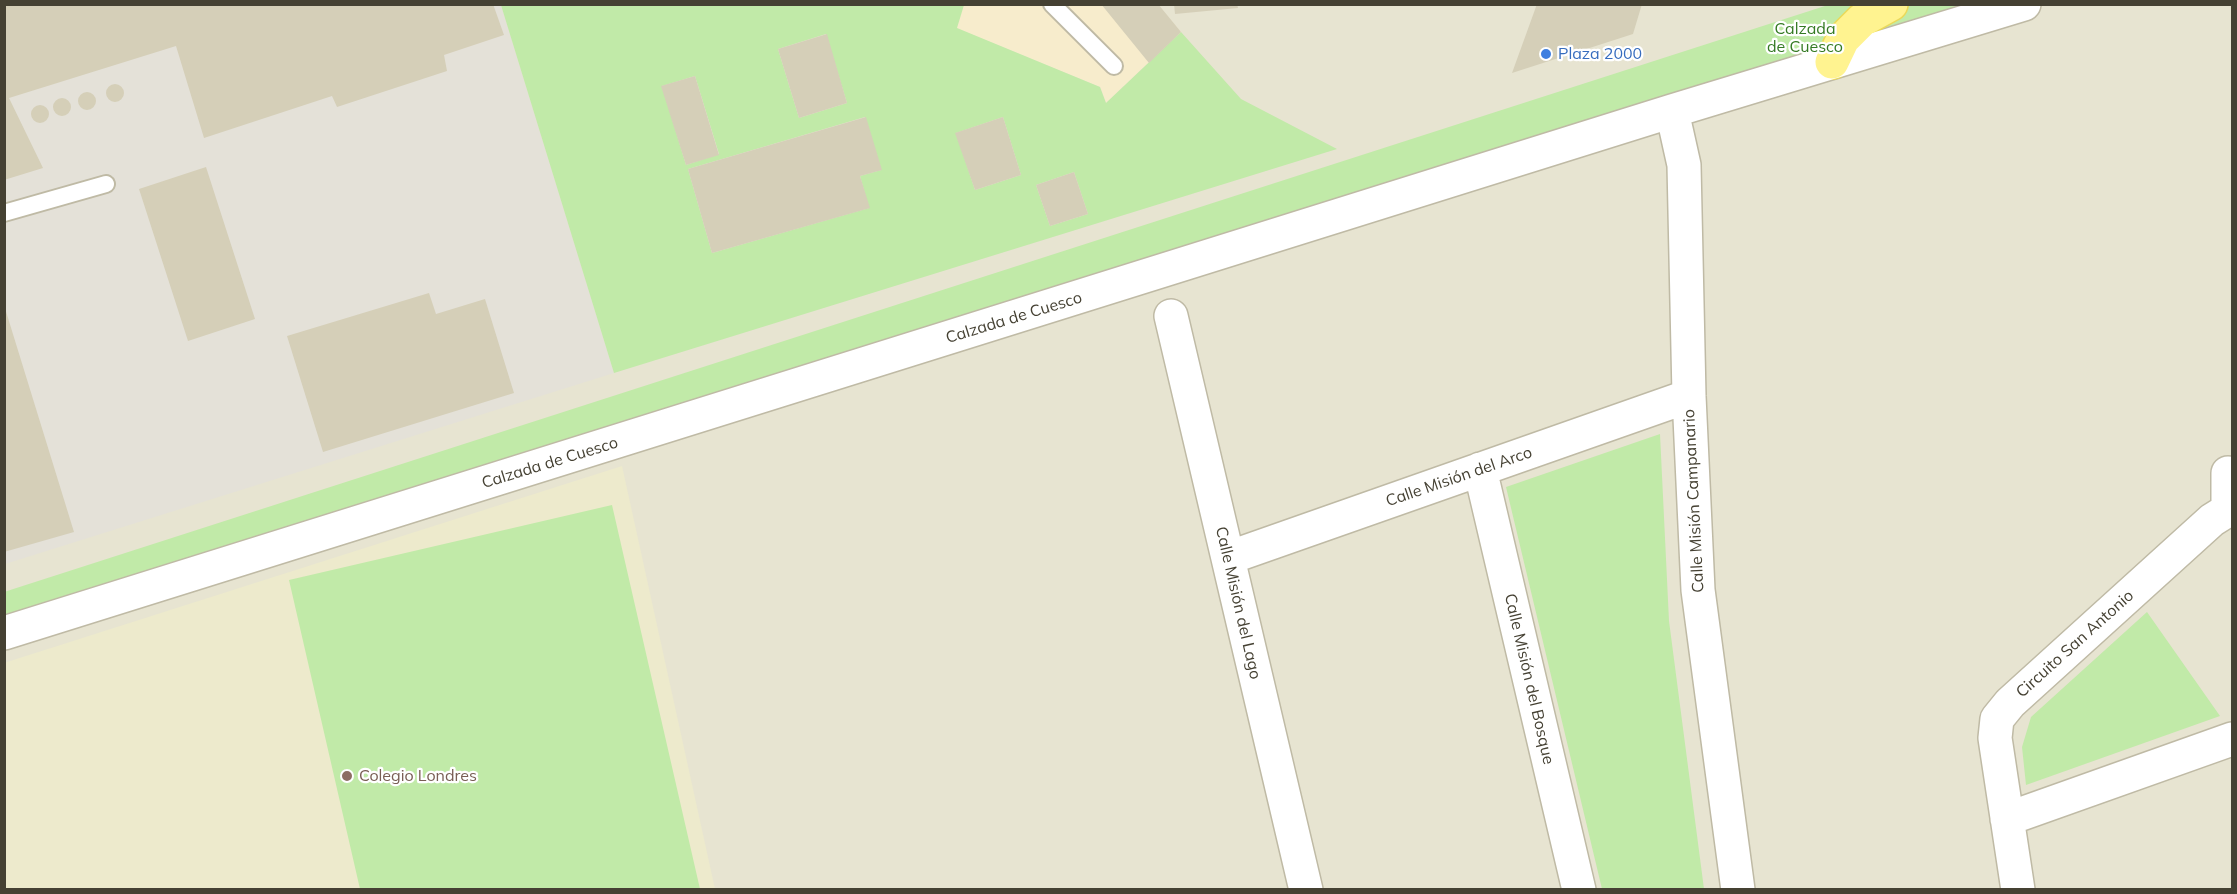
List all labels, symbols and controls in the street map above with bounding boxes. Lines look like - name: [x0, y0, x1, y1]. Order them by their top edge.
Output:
- park label: Calzada de Cuesco: [1767, 19, 1843, 57]
- place label: Plaza 2000: [1558, 44, 1642, 64]
- marker: Plaza 2000: [1539, 47, 1553, 61]
- street label: Calzada de Cuesco: [944, 288, 1084, 348]
- street label: Calle Misión Campanario: [1680, 409, 1708, 593]
- street label: Calzada de Cuesco: [480, 433, 620, 493]
- street label: Calle Misión del Arco: [1383, 443, 1535, 511]
- street label: Calle Misión del Lago: [1211, 525, 1265, 681]
- street label: Circuito San Antonio: [2012, 586, 2138, 702]
- street label: Calle Misión del Bosque: [1500, 592, 1558, 766]
- place label: Colegio Londres: [359, 766, 477, 786]
- marker: Colegio Londres: [340, 769, 354, 783]

